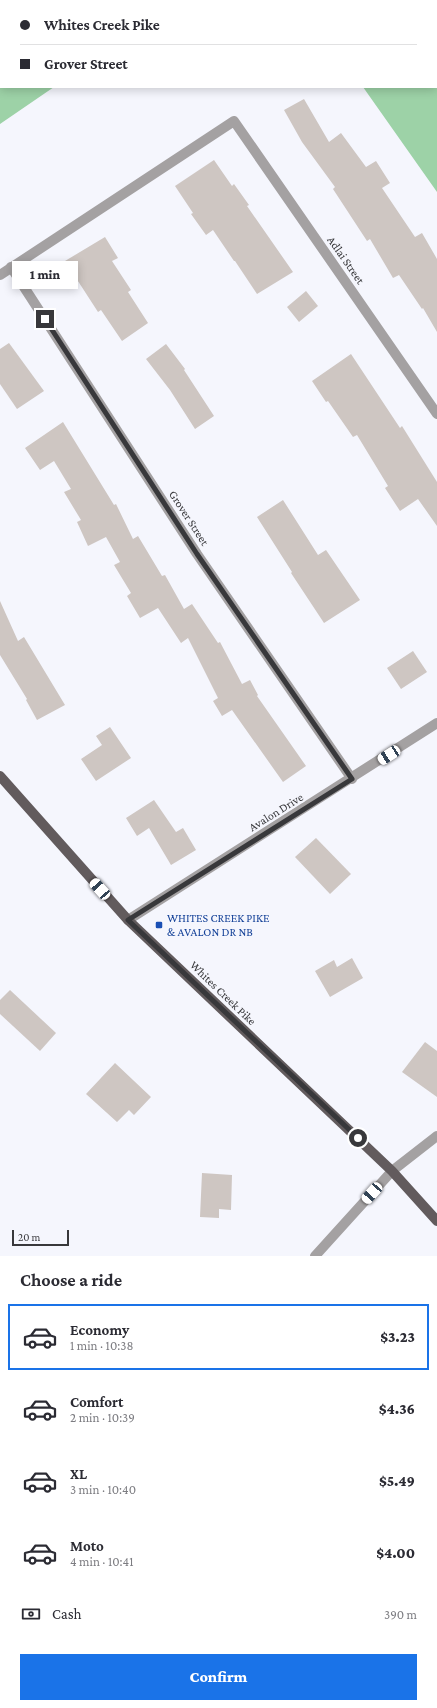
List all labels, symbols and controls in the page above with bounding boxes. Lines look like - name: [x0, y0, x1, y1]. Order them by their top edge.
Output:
- text: Whites Creek Pike: [44, 17, 160, 33]
- text: Grover Street: [44, 56, 128, 72]
- street label: Adlai Street: [324, 233, 368, 288]
- callout: 1 min: [12, 261, 78, 289]
- text: 1 min: [30, 267, 60, 282]
- route end: [36, 310, 54, 328]
- street label: Grover Street: [166, 488, 213, 549]
- car: [376, 743, 402, 767]
- street label: Avalon Drive: [246, 790, 306, 834]
- car: [88, 876, 112, 902]
- place label: WHITES CREEK PIKE & AVALON DR NB: [167, 911, 270, 939]
- marker: WHITES CREEK PIKE & AVALON DR NB: [154, 920, 164, 930]
- street label: Whites Creek Pike: [187, 958, 259, 1028]
- route start: [349, 1129, 367, 1147]
- car: [360, 1180, 384, 1206]
- scale bar: [12, 1228, 69, 1247]
- text: 20 m: [18, 1231, 40, 1243]
- text: Choose a ride: [20, 1270, 122, 1290]
- icon: car: [22, 1319, 58, 1355]
- text: Economy: [70, 1322, 129, 1338]
- text: $3.23: [380, 1329, 415, 1345]
- text: 1 min · 10:38: [70, 1338, 133, 1353]
- icon: car: [22, 1391, 58, 1427]
- text: Comfort: [70, 1394, 124, 1410]
- text: $4.36: [379, 1401, 415, 1417]
- text: 2 min · 10:39: [70, 1410, 135, 1425]
- icon: car: [22, 1463, 58, 1499]
- text: XL: [70, 1466, 87, 1482]
- text: $5.49: [379, 1473, 415, 1489]
- text: 3 min · 10:40: [70, 1482, 136, 1497]
- icon: car: [22, 1535, 58, 1571]
- text: Moto: [70, 1538, 104, 1554]
- text: $4.00: [376, 1545, 415, 1561]
- text: 4 min · 10:41: [70, 1554, 134, 1569]
- icon: cash: [20, 1603, 42, 1625]
- text: Cash: [52, 1606, 82, 1622]
- text: 390 m: [384, 1607, 417, 1622]
- button: Confirm: [20, 1654, 417, 1700]

